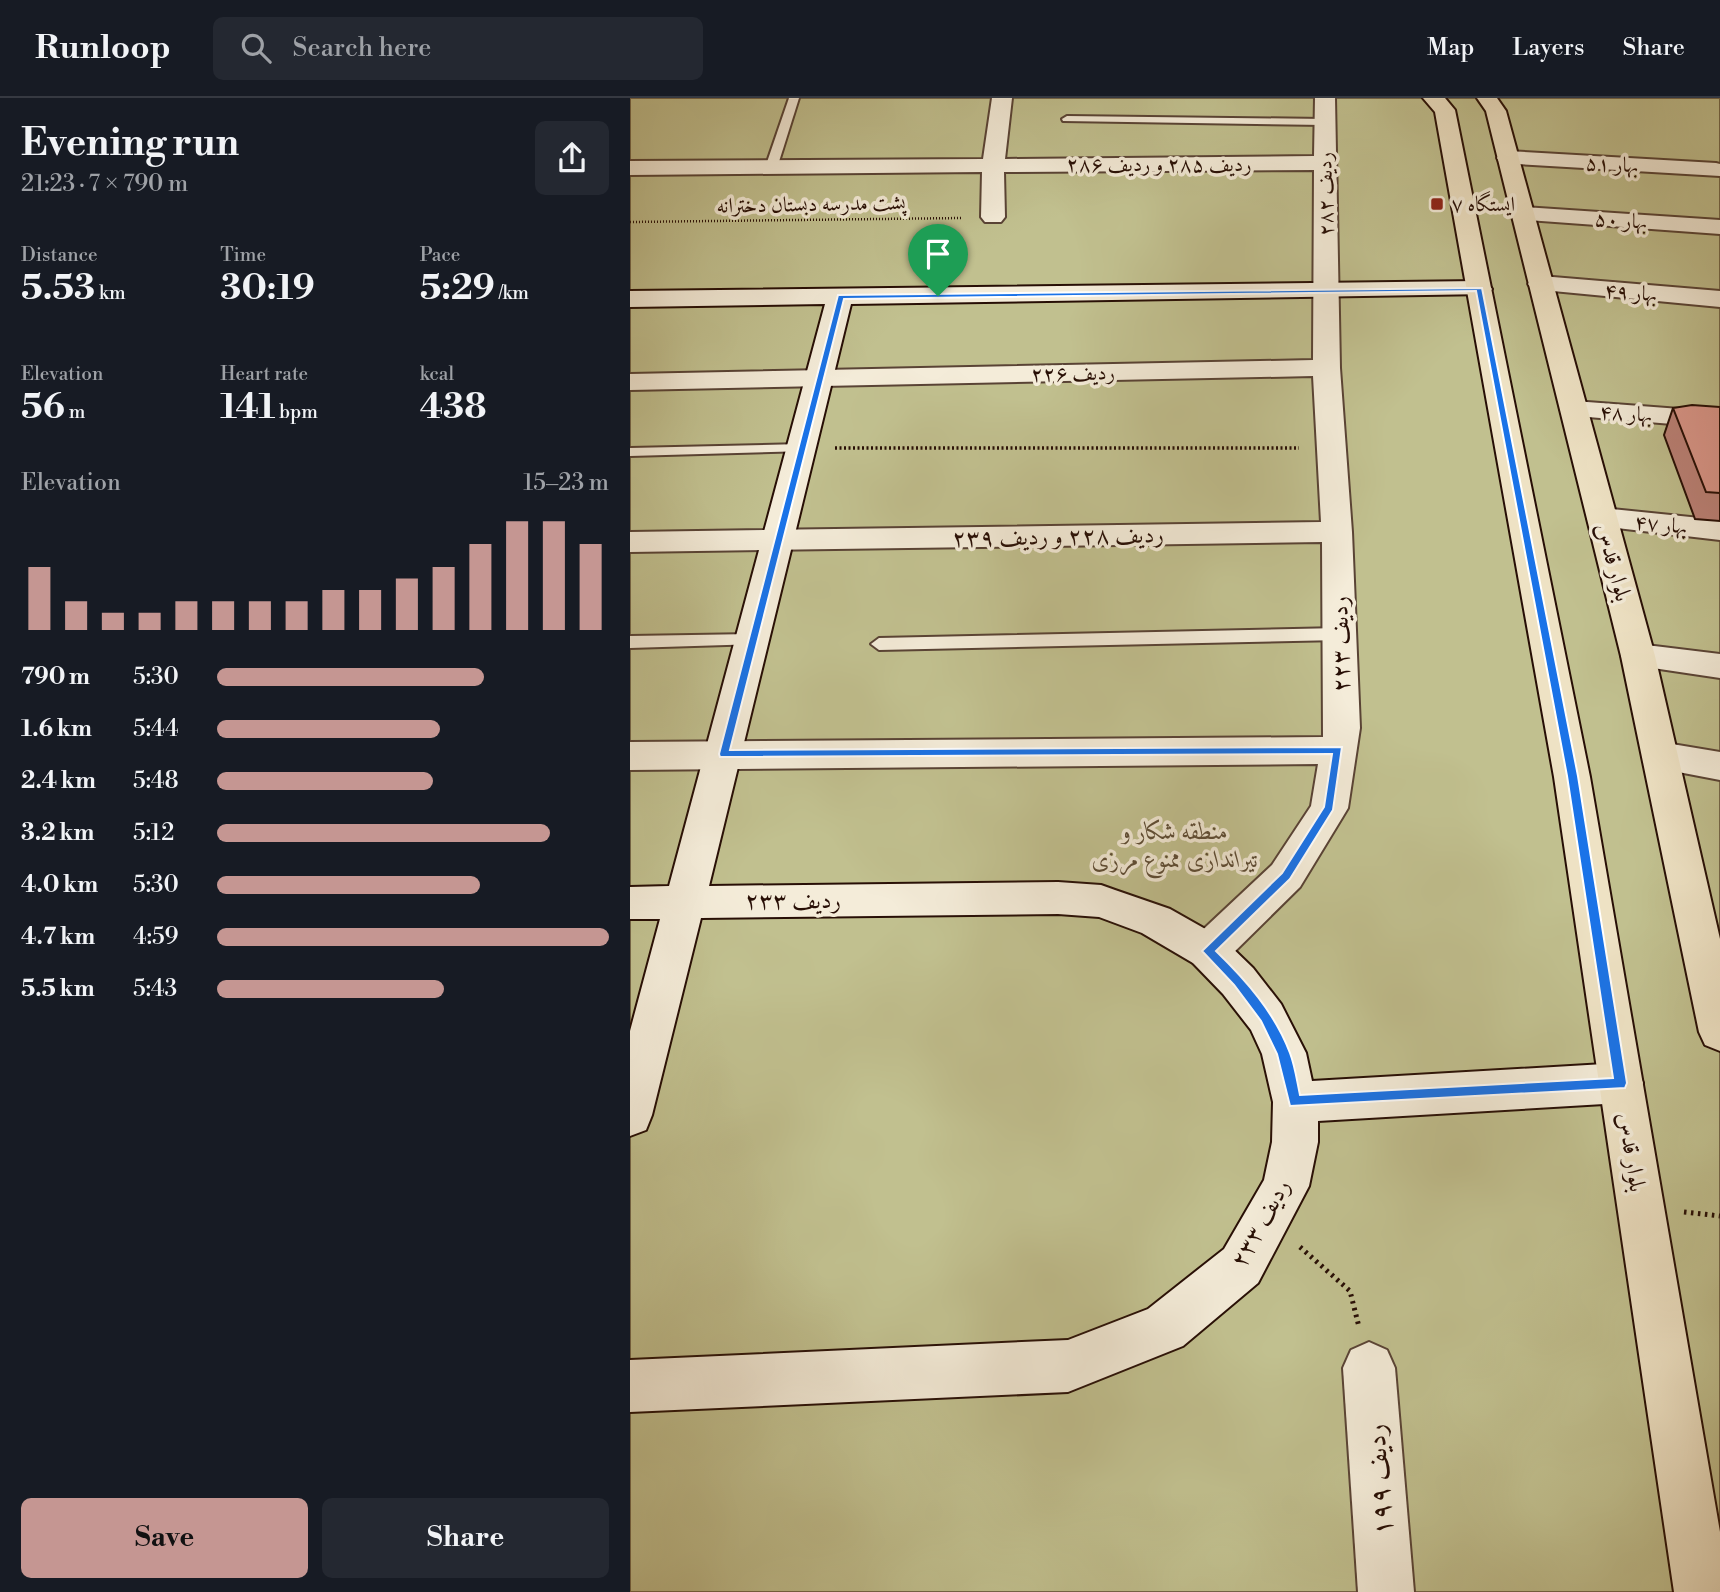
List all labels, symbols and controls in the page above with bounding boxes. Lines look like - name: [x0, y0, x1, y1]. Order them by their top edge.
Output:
- search box: [213, 17, 703, 80]
- text: Runloop: [35, 28, 171, 69]
- icon: search: [237, 29, 275, 67]
- text: Search here: [293, 32, 431, 64]
- text: Map: [1427, 33, 1474, 63]
- text: Layers: [1512, 33, 1584, 63]
- text: Share: [1622, 33, 1685, 63]
- text: Evening run: [21, 120, 239, 167]
- button: share: [535, 121, 609, 195]
- street label: بهار ۵۱: [1585, 151, 1639, 179]
- street label: ردیف ۲۸۵ و ردیف ۲۸۶: [1066, 152, 1252, 178]
- street label: ردیف ۲۸۲: [1312, 152, 1340, 236]
- text: 21:23 · 7 × 790 m: [21, 170, 188, 198]
- street label: پشت مدرسه دبستان دخترانه: [716, 190, 907, 220]
- place label: ایستگاه ۷: [1451, 191, 1515, 218]
- marker: ایستگاه ۷: [1429, 196, 1445, 212]
- street label: بهار ۵۰: [1593, 206, 1648, 236]
- pin: [908, 224, 968, 296]
- icon: arrive: [919, 235, 957, 273]
- text: Distance: [21, 243, 98, 267]
- text: Time: [220, 243, 266, 267]
- text: Pace: [420, 243, 460, 267]
- text: 5.53: [21, 267, 95, 310]
- text: 30:19: [220, 267, 315, 310]
- text: 5:29: [420, 267, 495, 310]
- street label: بهار ۴۹: [1603, 278, 1659, 308]
- text: km: [95, 281, 126, 305]
- text: /km: [495, 281, 529, 305]
- street label: ردیف ۲۲۶: [1031, 360, 1115, 388]
- text: Elevation: [21, 362, 103, 386]
- text: Heart rate: [220, 362, 308, 386]
- text: kcal: [420, 362, 454, 386]
- text: 56: [21, 386, 65, 429]
- text: 141: [220, 386, 275, 429]
- text: 438: [420, 386, 486, 429]
- street label: بهار ۴۸: [1598, 399, 1653, 429]
- text: m: [65, 400, 85, 424]
- text: bpm: [275, 400, 318, 424]
- text: Elevation: [21, 469, 121, 497]
- text: 15–23 m: [523, 469, 609, 497]
- street label: بهار ۴۷: [1633, 509, 1689, 541]
- street label: ردیف ۲۲۸ و ردیف ۲۳۹: [952, 520, 1164, 554]
- street label: بلوار قدس: [1588, 520, 1638, 605]
- street label: ردیف ۲۲۳: [1325, 596, 1357, 692]
- text: 790 m: [21, 663, 90, 691]
- text: 5:30: [133, 663, 179, 691]
- text: 1.6 km: [21, 715, 92, 743]
- text: 5:44: [133, 715, 179, 743]
- text: 2.4 km: [21, 767, 96, 795]
- text: 5:48: [133, 767, 179, 795]
- park label: منطقه شکار و تیراندازی ممنوع مرزی: [1091, 817, 1259, 879]
- text: 3.2 km: [21, 819, 94, 847]
- text: 5:12: [133, 819, 174, 847]
- text: 4.0 km: [21, 871, 98, 899]
- text: 5:30: [133, 871, 179, 899]
- street label: ردیف ۲۳۳: [745, 886, 841, 916]
- text: 4.7 km: [21, 923, 95, 951]
- text: 4:59: [133, 923, 179, 951]
- text: 5.5 km: [21, 975, 95, 1003]
- text: 5:43: [133, 975, 177, 1003]
- street label: بلوار قدس: [1610, 1110, 1652, 1194]
- street label: ردیف ۲۳۳: [1224, 1174, 1297, 1273]
- street label: ردیف ۱۹۹: [1358, 1423, 1401, 1537]
- button: Save: [21, 1498, 308, 1578]
- button: Share: [322, 1498, 609, 1578]

